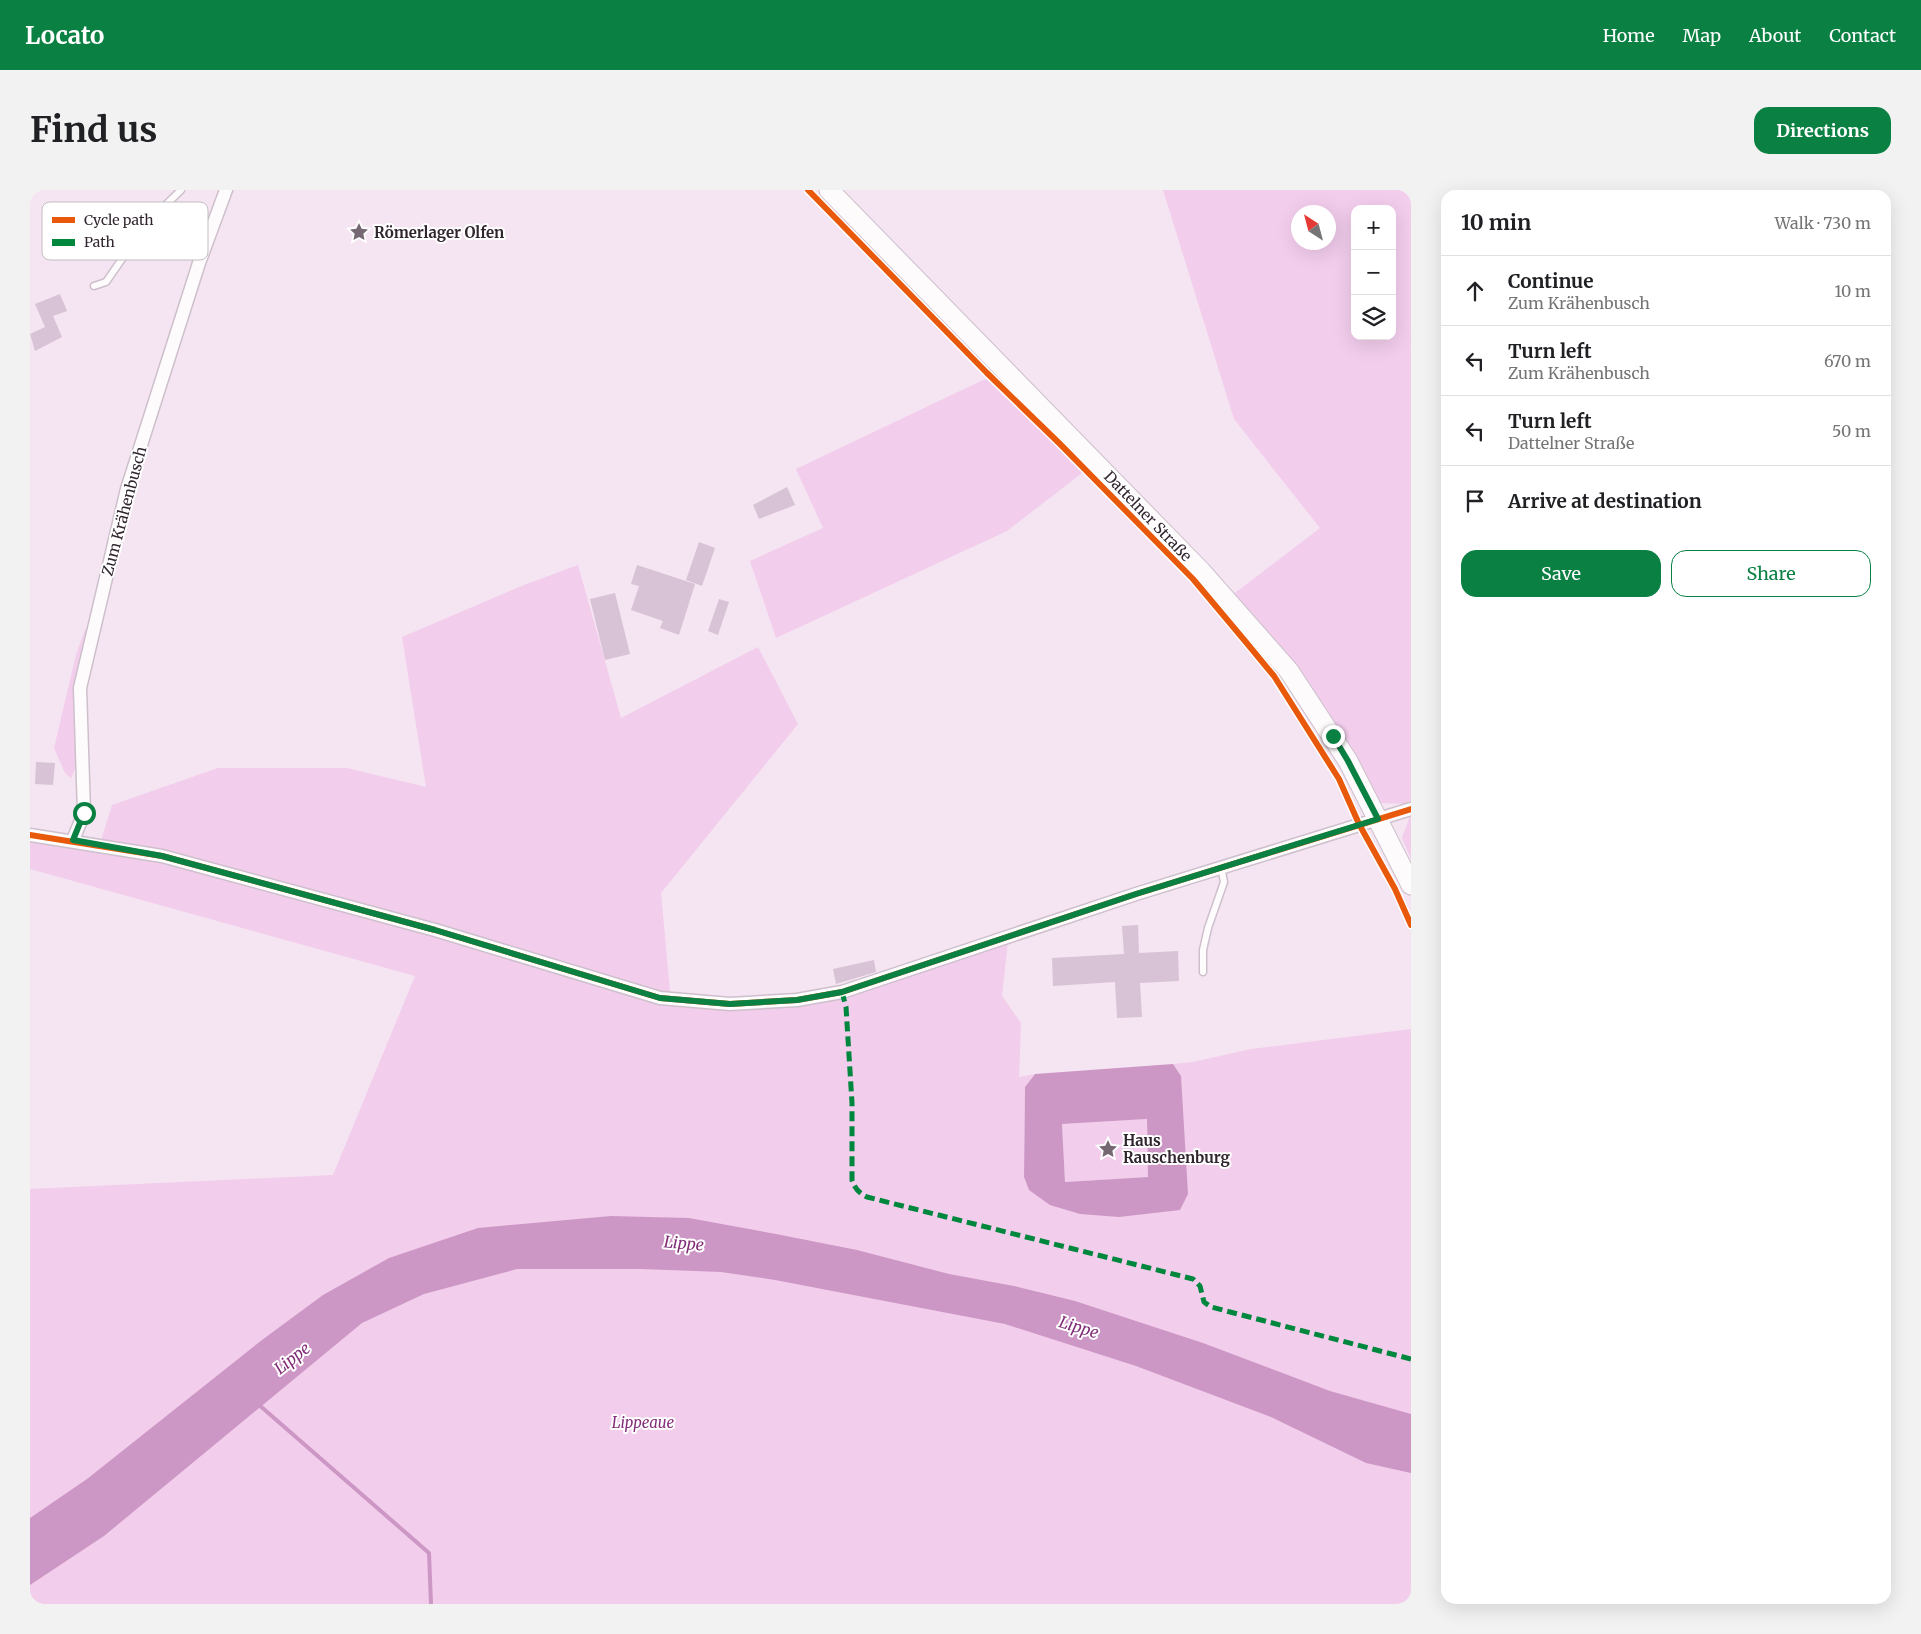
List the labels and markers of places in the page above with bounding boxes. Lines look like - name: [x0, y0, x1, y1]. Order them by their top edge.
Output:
- place icon: Römerlager Olfen: [348, 221, 370, 243]
- place label: Römerlager Olfen: [374, 223, 504, 242]
- place label: Haus Rauschenburg: [1123, 1131, 1231, 1167]
- place icon: Haus Rauschenburg: [1097, 1138, 1119, 1160]

